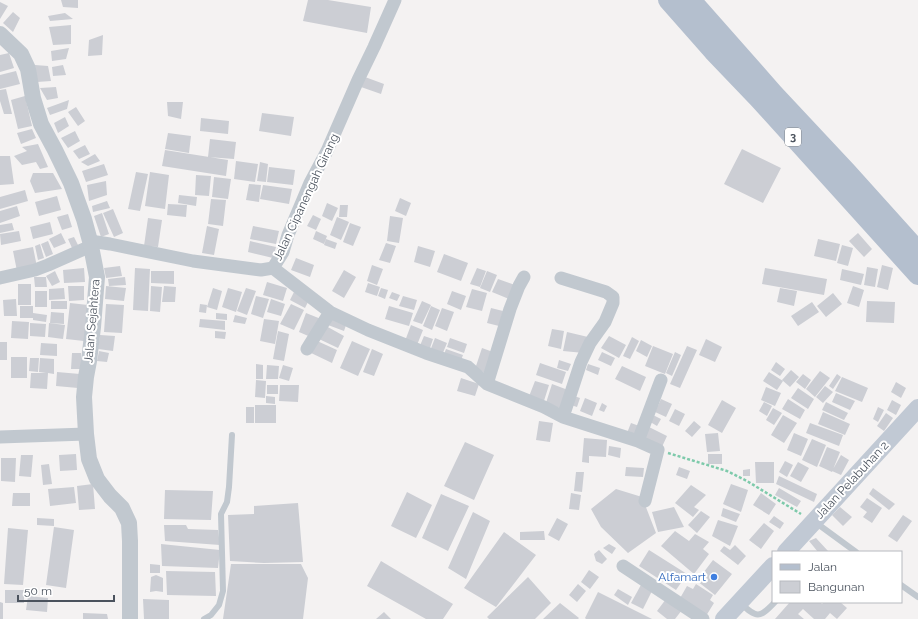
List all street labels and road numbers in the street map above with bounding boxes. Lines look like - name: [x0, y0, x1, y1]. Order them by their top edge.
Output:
- road number: 3: [785, 128, 801, 146]
- street label: Jalan Cipanengah Girang: [270, 131, 342, 263]
- street label: Jalan Sejahtera: [81, 278, 103, 364]
- street label: Jalan Pelabuhan 2: [813, 438, 891, 522]

